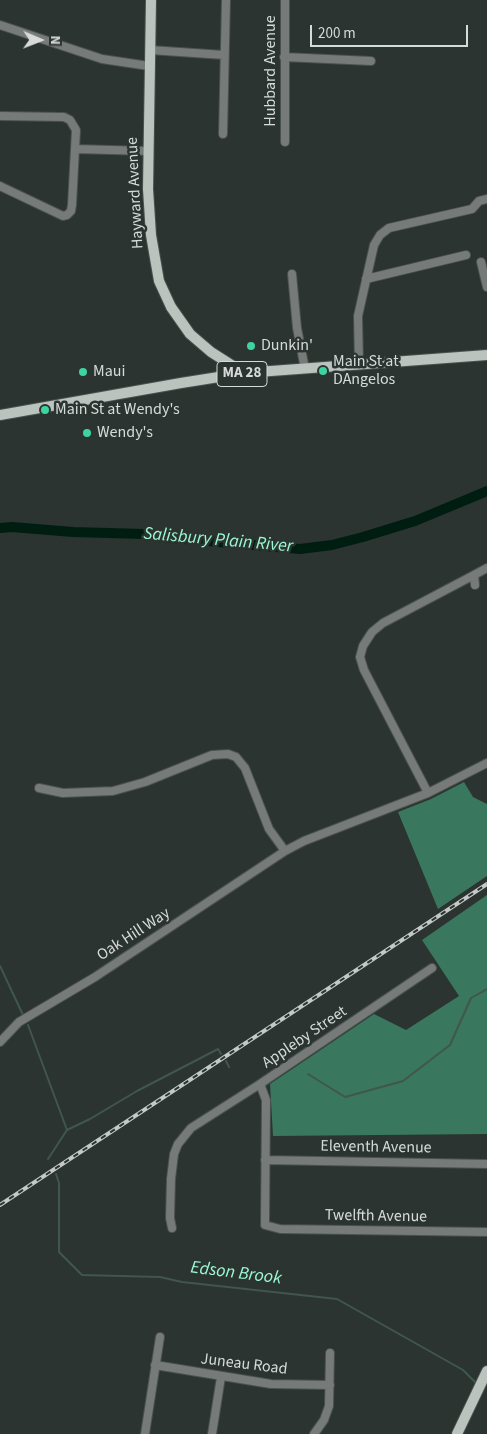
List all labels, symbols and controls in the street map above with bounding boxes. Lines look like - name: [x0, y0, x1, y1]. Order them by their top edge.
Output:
- north arrow: [15, 15, 65, 65]
- street label: Hubbard Avenue: [261, 15, 281, 127]
- scale bar: [312, 15, 470, 47]
- text: 200 m: [318, 23, 356, 44]
- text: N: [45, 35, 65, 45]
- street label: Hayward Avenue: [123, 136, 149, 250]
- place label: Dunkin': [261, 336, 313, 356]
- marker: Dunkin': [245, 340, 257, 352]
- place label: Main St at DAngelos: [333, 352, 399, 390]
- place label: Maui: [93, 362, 125, 382]
- road number: MA 28: [217, 362, 267, 386]
- marker: Main St at DAngelos: [317, 365, 329, 377]
- marker: Maui: [77, 366, 89, 378]
- place label: Main St at Wendy's: [55, 400, 180, 420]
- marker: Main St at Wendy's: [39, 404, 51, 416]
- place label: Wendy's: [97, 423, 153, 443]
- marker: Wendy's: [81, 427, 93, 439]
- water label: Salisbury Plain River: [142, 524, 294, 558]
- street label: Oak Hill Way: [94, 904, 174, 966]
- street label: Appleby Street: [259, 1003, 351, 1073]
- street label: Eleventh Avenue: [320, 1137, 432, 1159]
- street label: Twelfth Avenue: [325, 1207, 427, 1227]
- water label: Edson Brook: [189, 1258, 283, 1290]
- street label: Juneau Road: [200, 1350, 288, 1380]

